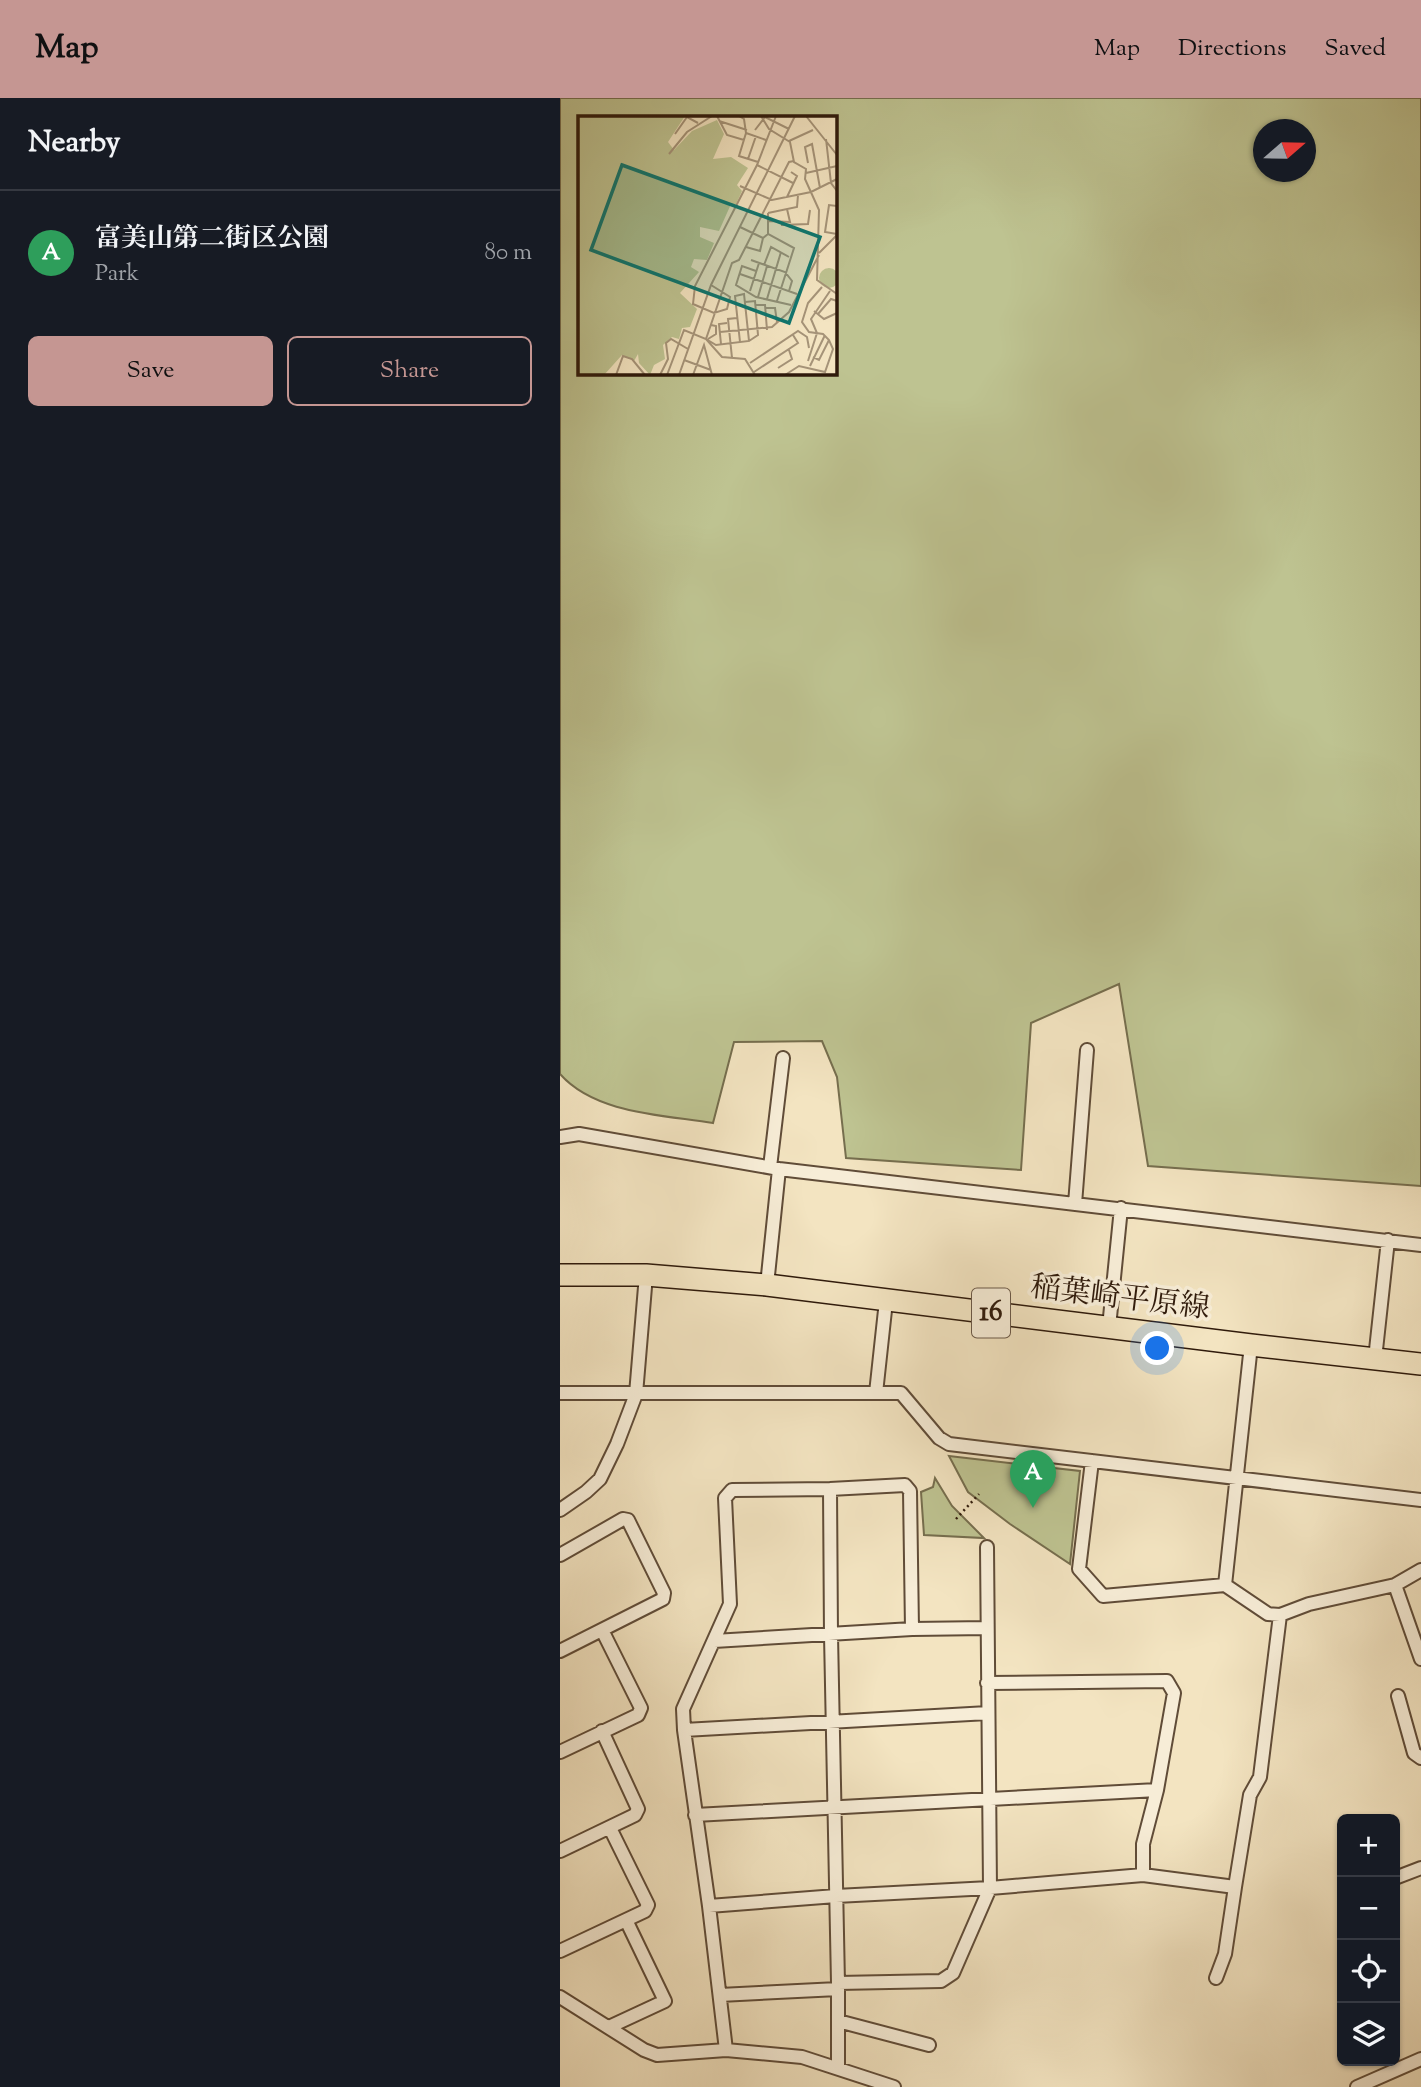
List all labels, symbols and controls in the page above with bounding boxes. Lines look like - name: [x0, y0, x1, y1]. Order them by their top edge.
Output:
- text: Map: [35, 25, 99, 73]
- text: Map: [1094, 32, 1140, 66]
- text: Directions: [1178, 32, 1286, 66]
- text: Saved: [1324, 32, 1386, 66]
- inset map: [578, 116, 836, 374]
- north arrow: [1253, 119, 1316, 182]
- text: Nearby: [28, 122, 120, 165]
- text: 富美山第二街区公園: [95, 221, 329, 258]
- text: A: [42, 237, 60, 270]
- text: 80 m: [484, 237, 532, 270]
- text: Park: [95, 258, 139, 291]
- button: Save: [28, 336, 273, 406]
- button: Share: [287, 336, 532, 406]
- street label: 稲葉崎平原線: [1028, 1267, 1212, 1331]
- road number: 16: [972, 1288, 1010, 1338]
- your location: [1140, 1331, 1174, 1365]
- pin: A: [1010, 1450, 1056, 1508]
- map controls: [1337, 1814, 1400, 2066]
- button: +: [1337, 1814, 1400, 1877]
- button: −: [1337, 1877, 1400, 1940]
- button: locate: [1337, 1940, 1400, 2003]
- button: layers: [1337, 2003, 1400, 2066]

